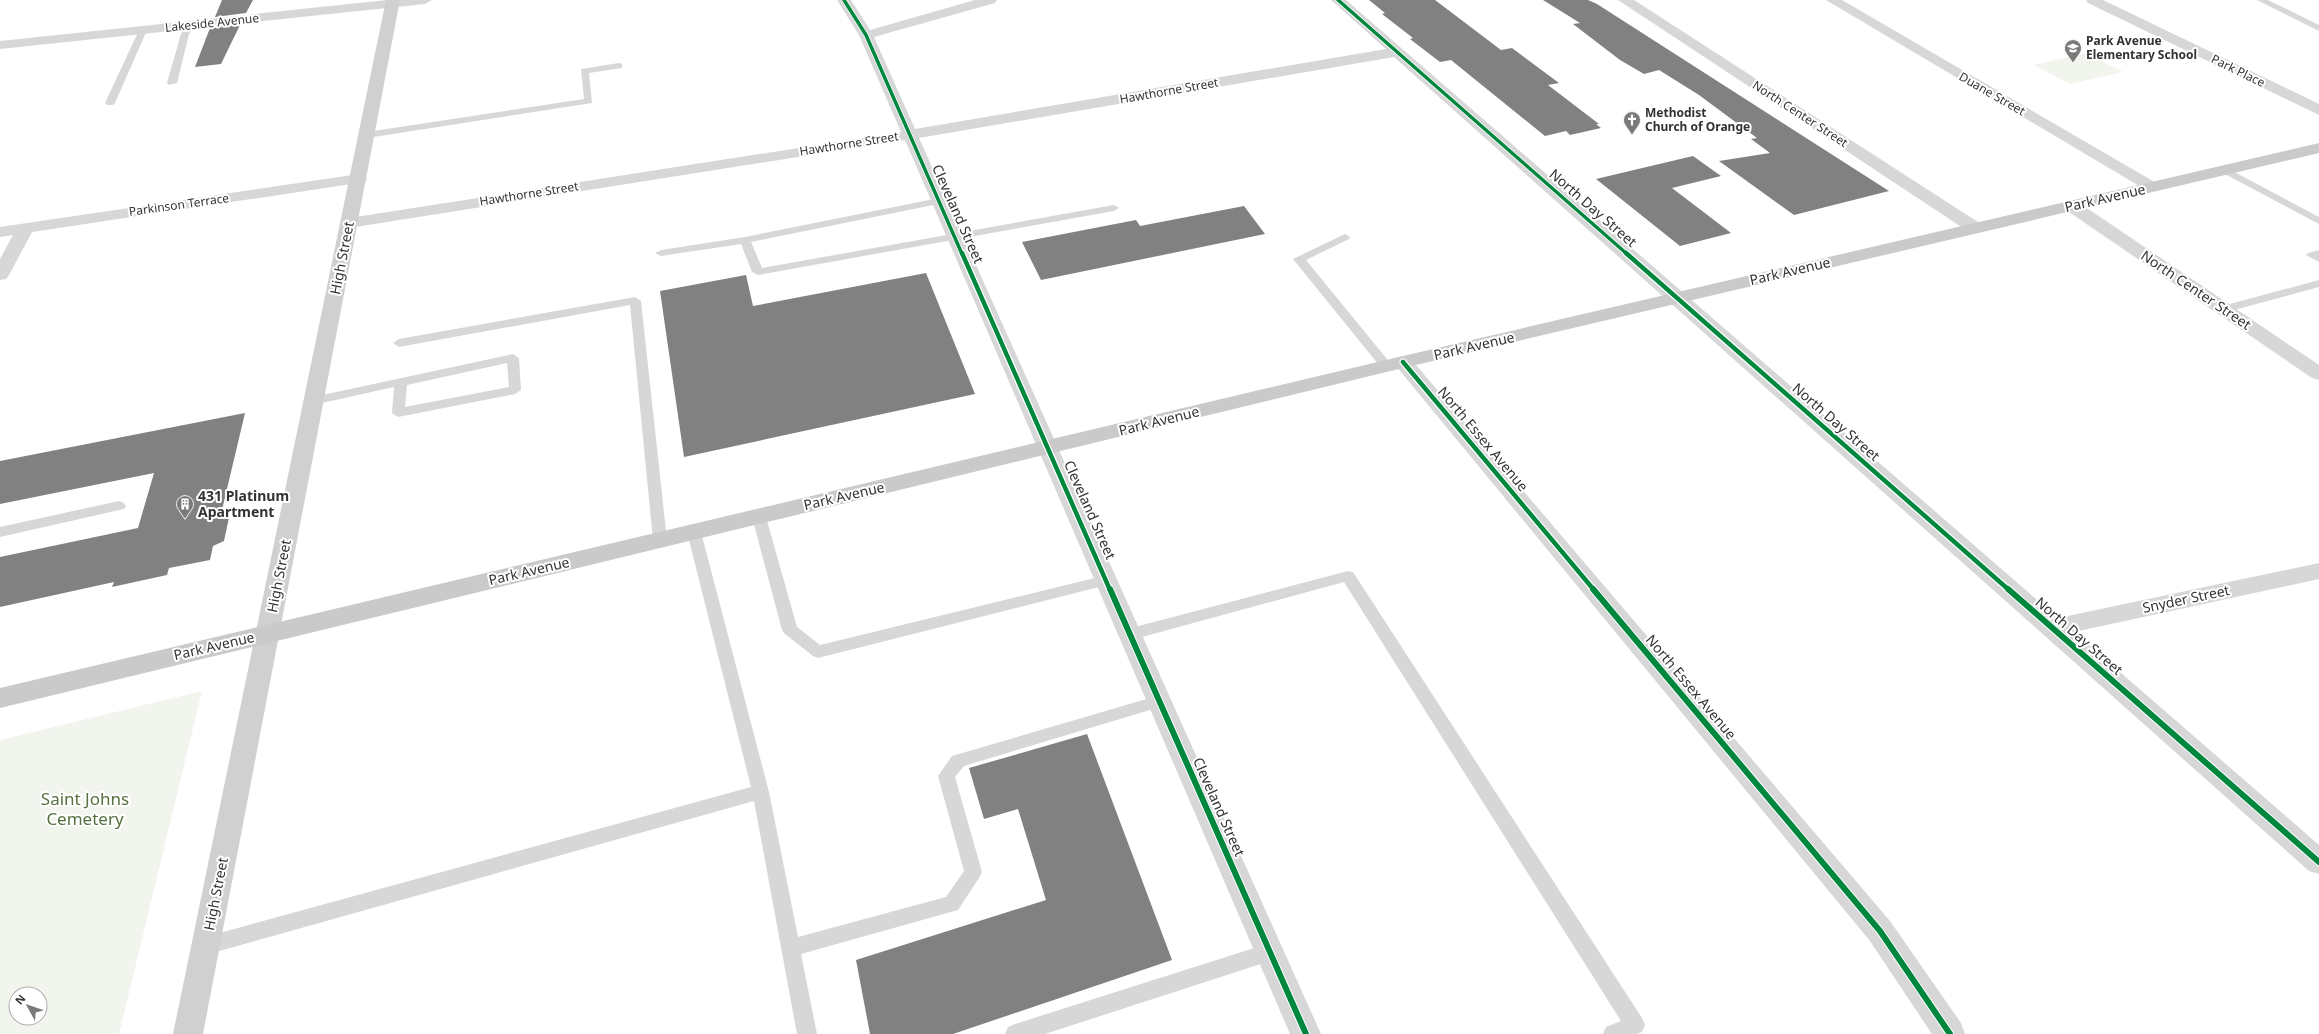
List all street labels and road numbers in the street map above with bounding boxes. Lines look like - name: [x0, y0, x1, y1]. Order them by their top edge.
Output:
- street label: Lakeside Avenue: [164, 9, 260, 36]
- street label: Park Place: [2208, 50, 2268, 91]
- street label: Duane Street: [1956, 68, 2029, 120]
- street label: Hawthorne Street: [1118, 73, 1220, 108]
- street label: North Center Street: [1749, 76, 1852, 151]
- street label: Hawthorne Street: [798, 127, 900, 160]
- street label: Cleveland Street: [928, 161, 989, 266]
- street label: North Day Street: [1546, 164, 1641, 251]
- street label: Hawthorne Street: [478, 177, 580, 210]
- street label: Park Avenue: [2063, 179, 2147, 216]
- street label: Parkinson Terrace: [128, 189, 230, 220]
- street label: High Street: [325, 220, 358, 296]
- street label: North Center Street: [2137, 246, 2255, 334]
- street label: Park Avenue: [1748, 252, 1832, 289]
- street label: Park Avenue: [1432, 327, 1516, 364]
- street label: North Day Street: [1789, 378, 1884, 465]
- street label: North Essex Avenue: [1434, 382, 1533, 495]
- street label: Park Avenue: [1117, 401, 1201, 440]
- street label: Cleveland Street: [1060, 457, 1121, 562]
- street label: Park Avenue: [802, 477, 886, 514]
- street label: High Street: [262, 538, 295, 614]
- street label: Park Avenue: [487, 552, 571, 589]
- street label: Snyder Street: [2141, 580, 2231, 617]
- street label: North Day Street: [2032, 592, 2127, 679]
- street label: Park Avenue: [172, 627, 256, 664]
- street label: North Essex Avenue: [1642, 630, 1741, 743]
- street label: Cleveland Street: [1189, 754, 1250, 859]
- street label: High Street: [199, 856, 232, 932]

